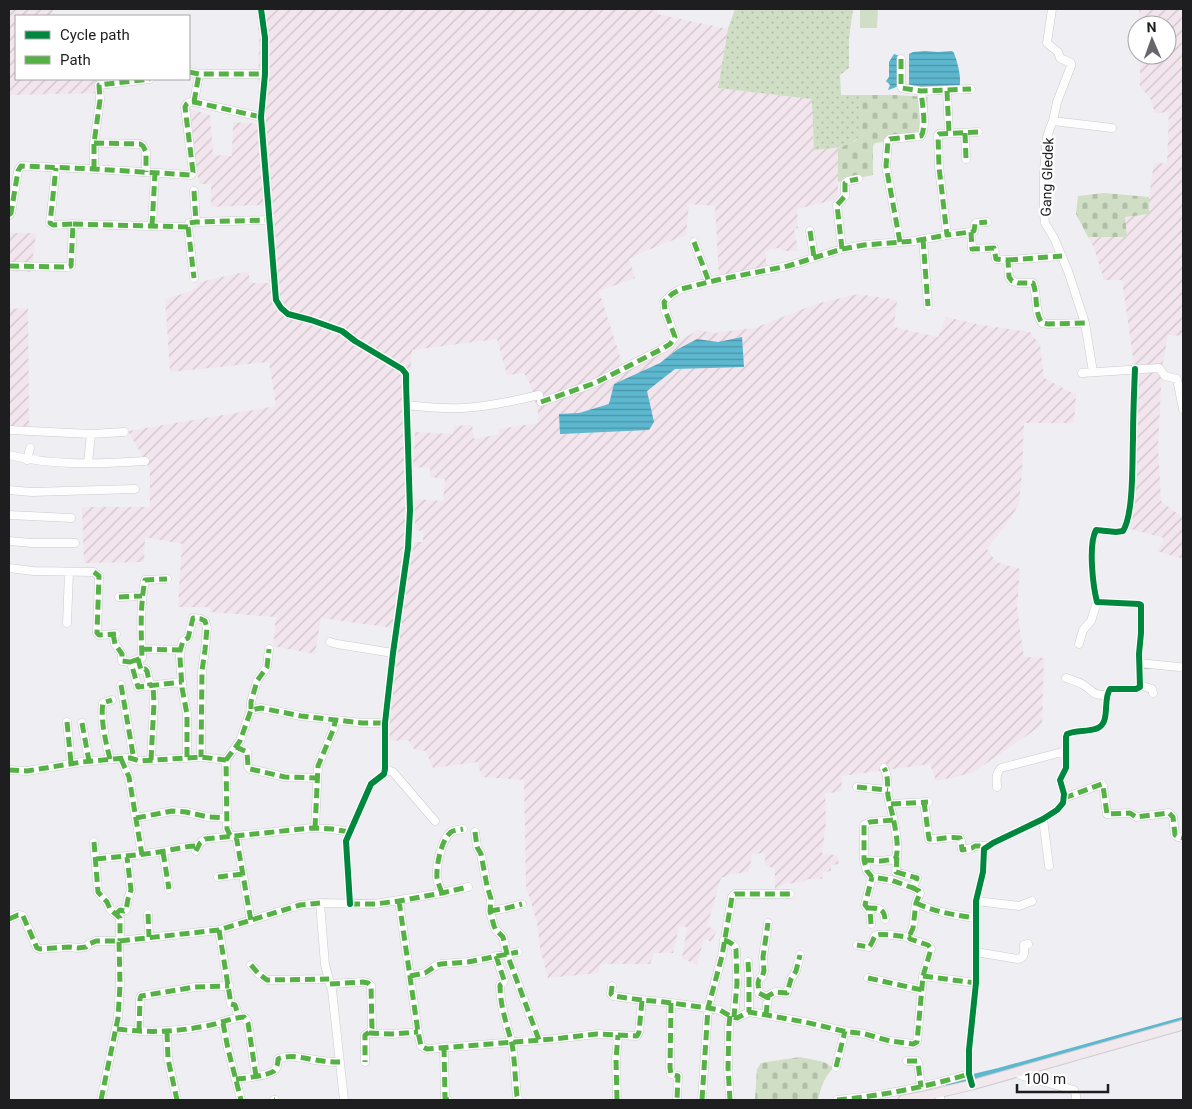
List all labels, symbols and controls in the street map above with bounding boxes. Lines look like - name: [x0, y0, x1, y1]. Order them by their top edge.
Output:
- legend: [15, 15, 190, 80]
- north arrow: [1127, 15, 1177, 65]
- text: N: [1146, 19, 1157, 35]
- text: Cycle path: [60, 26, 130, 44]
- text: Path: [60, 51, 91, 69]
- street label: Gang Gledek: [1038, 136, 1056, 217]
- scale bar: [1017, 1062, 1108, 1094]
- text: 100 m: [1024, 1070, 1066, 1088]

